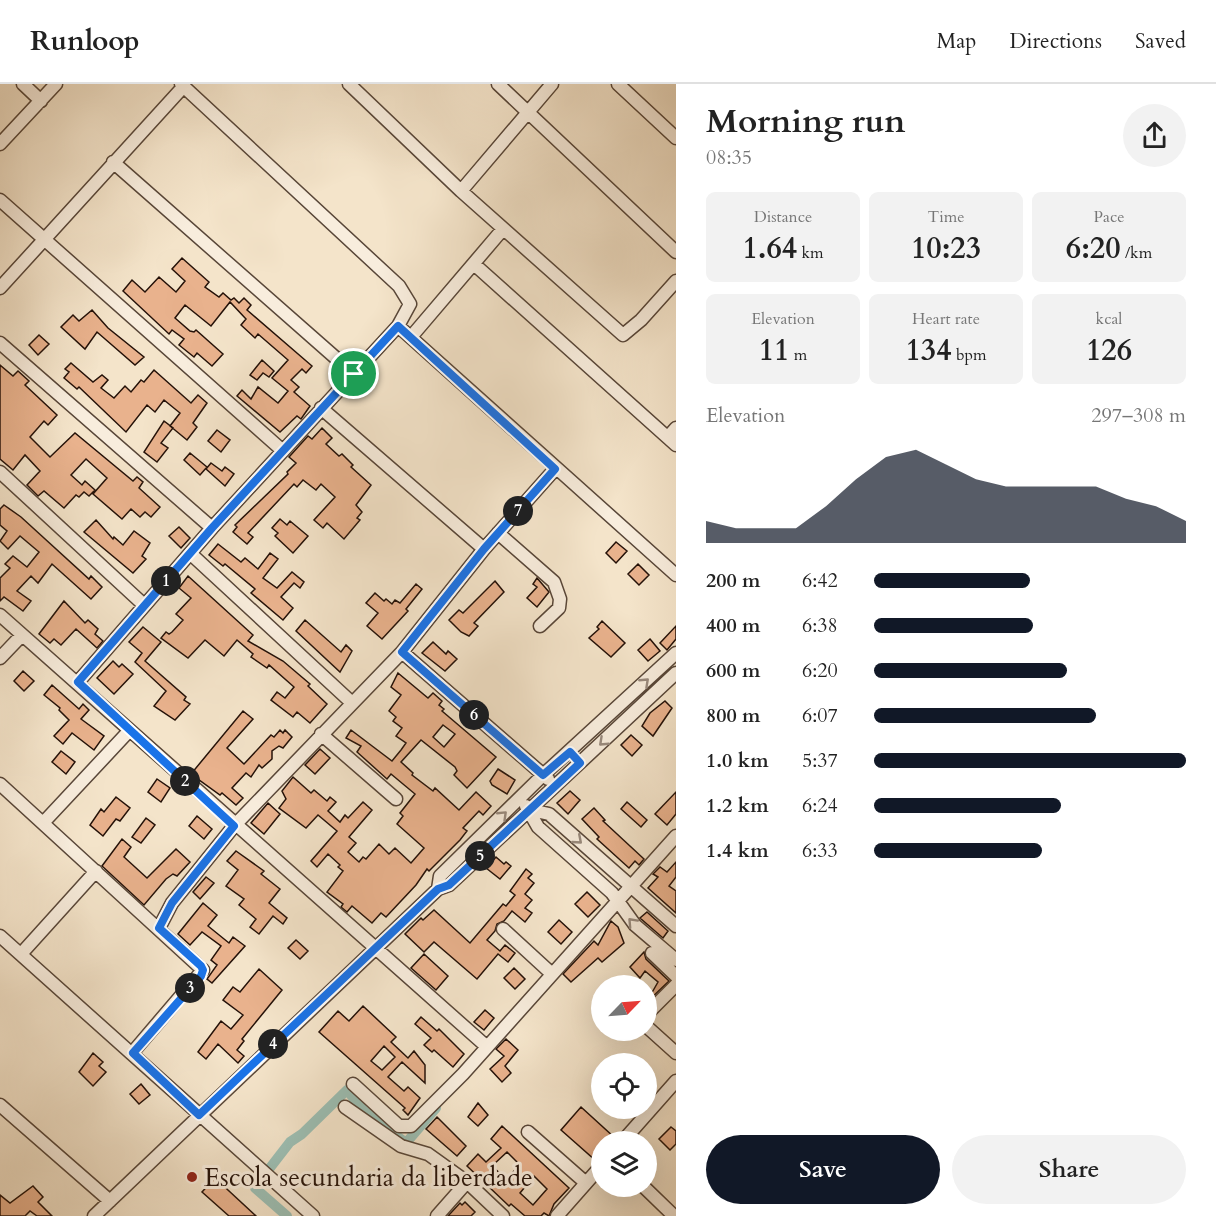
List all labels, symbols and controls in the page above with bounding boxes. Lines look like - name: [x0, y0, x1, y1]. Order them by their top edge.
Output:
- text: Runloop: [30, 22, 140, 60]
- text: Map: [936, 27, 976, 56]
- text: Directions: [1009, 27, 1102, 56]
- text: Saved: [1135, 27, 1186, 56]
- text: Morning run: [706, 99, 906, 144]
- button: share: [1123, 104, 1186, 167]
- text: 08:35: [706, 144, 752, 171]
- text: Distance: [754, 206, 812, 228]
- text: Time: [927, 206, 965, 228]
- text: Pace: [1094, 206, 1124, 228]
- text: 1.64: [742, 228, 797, 269]
- text: 10:23: [911, 228, 981, 269]
- text: 6:20: [1066, 228, 1121, 269]
- text: km: [797, 242, 824, 264]
- text: /km: [1121, 242, 1152, 264]
- text: Elevation: [751, 308, 815, 330]
- text: Heart rate: [912, 308, 980, 330]
- text: kcal: [1096, 308, 1122, 330]
- text: 11: [759, 330, 789, 371]
- text: 134: [905, 330, 952, 371]
- text: 126: [1086, 330, 1132, 371]
- text: m: [789, 344, 807, 366]
- text: bpm: [952, 344, 987, 366]
- pin: [328, 348, 379, 399]
- icon: arrive: [337, 357, 370, 390]
- text: Elevation: [706, 402, 785, 429]
- text: 297–308 m: [1091, 402, 1186, 429]
- pin: 7: [503, 496, 533, 526]
- text: 7: [514, 500, 522, 522]
- pin: 1: [151, 566, 181, 596]
- text: 200 m: [706, 567, 761, 594]
- text: 6:42: [802, 567, 838, 594]
- text: 1: [162, 570, 170, 592]
- text: 400 m: [706, 612, 761, 639]
- text: 6:38: [802, 612, 838, 639]
- text: 600 m: [706, 657, 761, 684]
- text: 6:20: [802, 657, 838, 684]
- one-way arrow: [639, 678, 649, 689]
- pin: 6: [459, 700, 489, 730]
- text: 800 m: [706, 702, 761, 729]
- text: 6:07: [802, 702, 838, 729]
- text: 6: [470, 704, 478, 726]
- one-way arrow: [599, 735, 609, 746]
- text: 1.0 km: [706, 747, 769, 774]
- text: 5:37: [802, 747, 838, 774]
- pin: 2: [170, 766, 200, 796]
- text: 2: [181, 770, 189, 792]
- text: 1.2 km: [706, 792, 769, 819]
- text: 6:24: [802, 792, 838, 819]
- one-way arrow: [495, 811, 506, 822]
- one-way arrow: [572, 833, 582, 844]
- text: 1.4 km: [706, 837, 769, 864]
- text: 6:33: [802, 837, 838, 864]
- pin: 5: [465, 841, 495, 871]
- text: 5: [476, 845, 484, 867]
- one-way arrow: [628, 918, 639, 928]
- pin: 3: [175, 973, 205, 1003]
- north arrow: [591, 975, 657, 1041]
- map controls: [591, 975, 657, 1197]
- text: 3: [186, 977, 194, 999]
- pin: 4: [258, 1029, 288, 1059]
- text: 4: [269, 1033, 277, 1055]
- button: locate: [591, 1053, 657, 1119]
- button: layers: [591, 1131, 657, 1197]
- button: Save: [706, 1135, 940, 1204]
- button: Share: [952, 1135, 1186, 1204]
- place label: Escola secundaria da liberdade: [204, 1160, 533, 1195]
- marker: Escola secundaria da liberdade: [185, 1170, 199, 1184]

